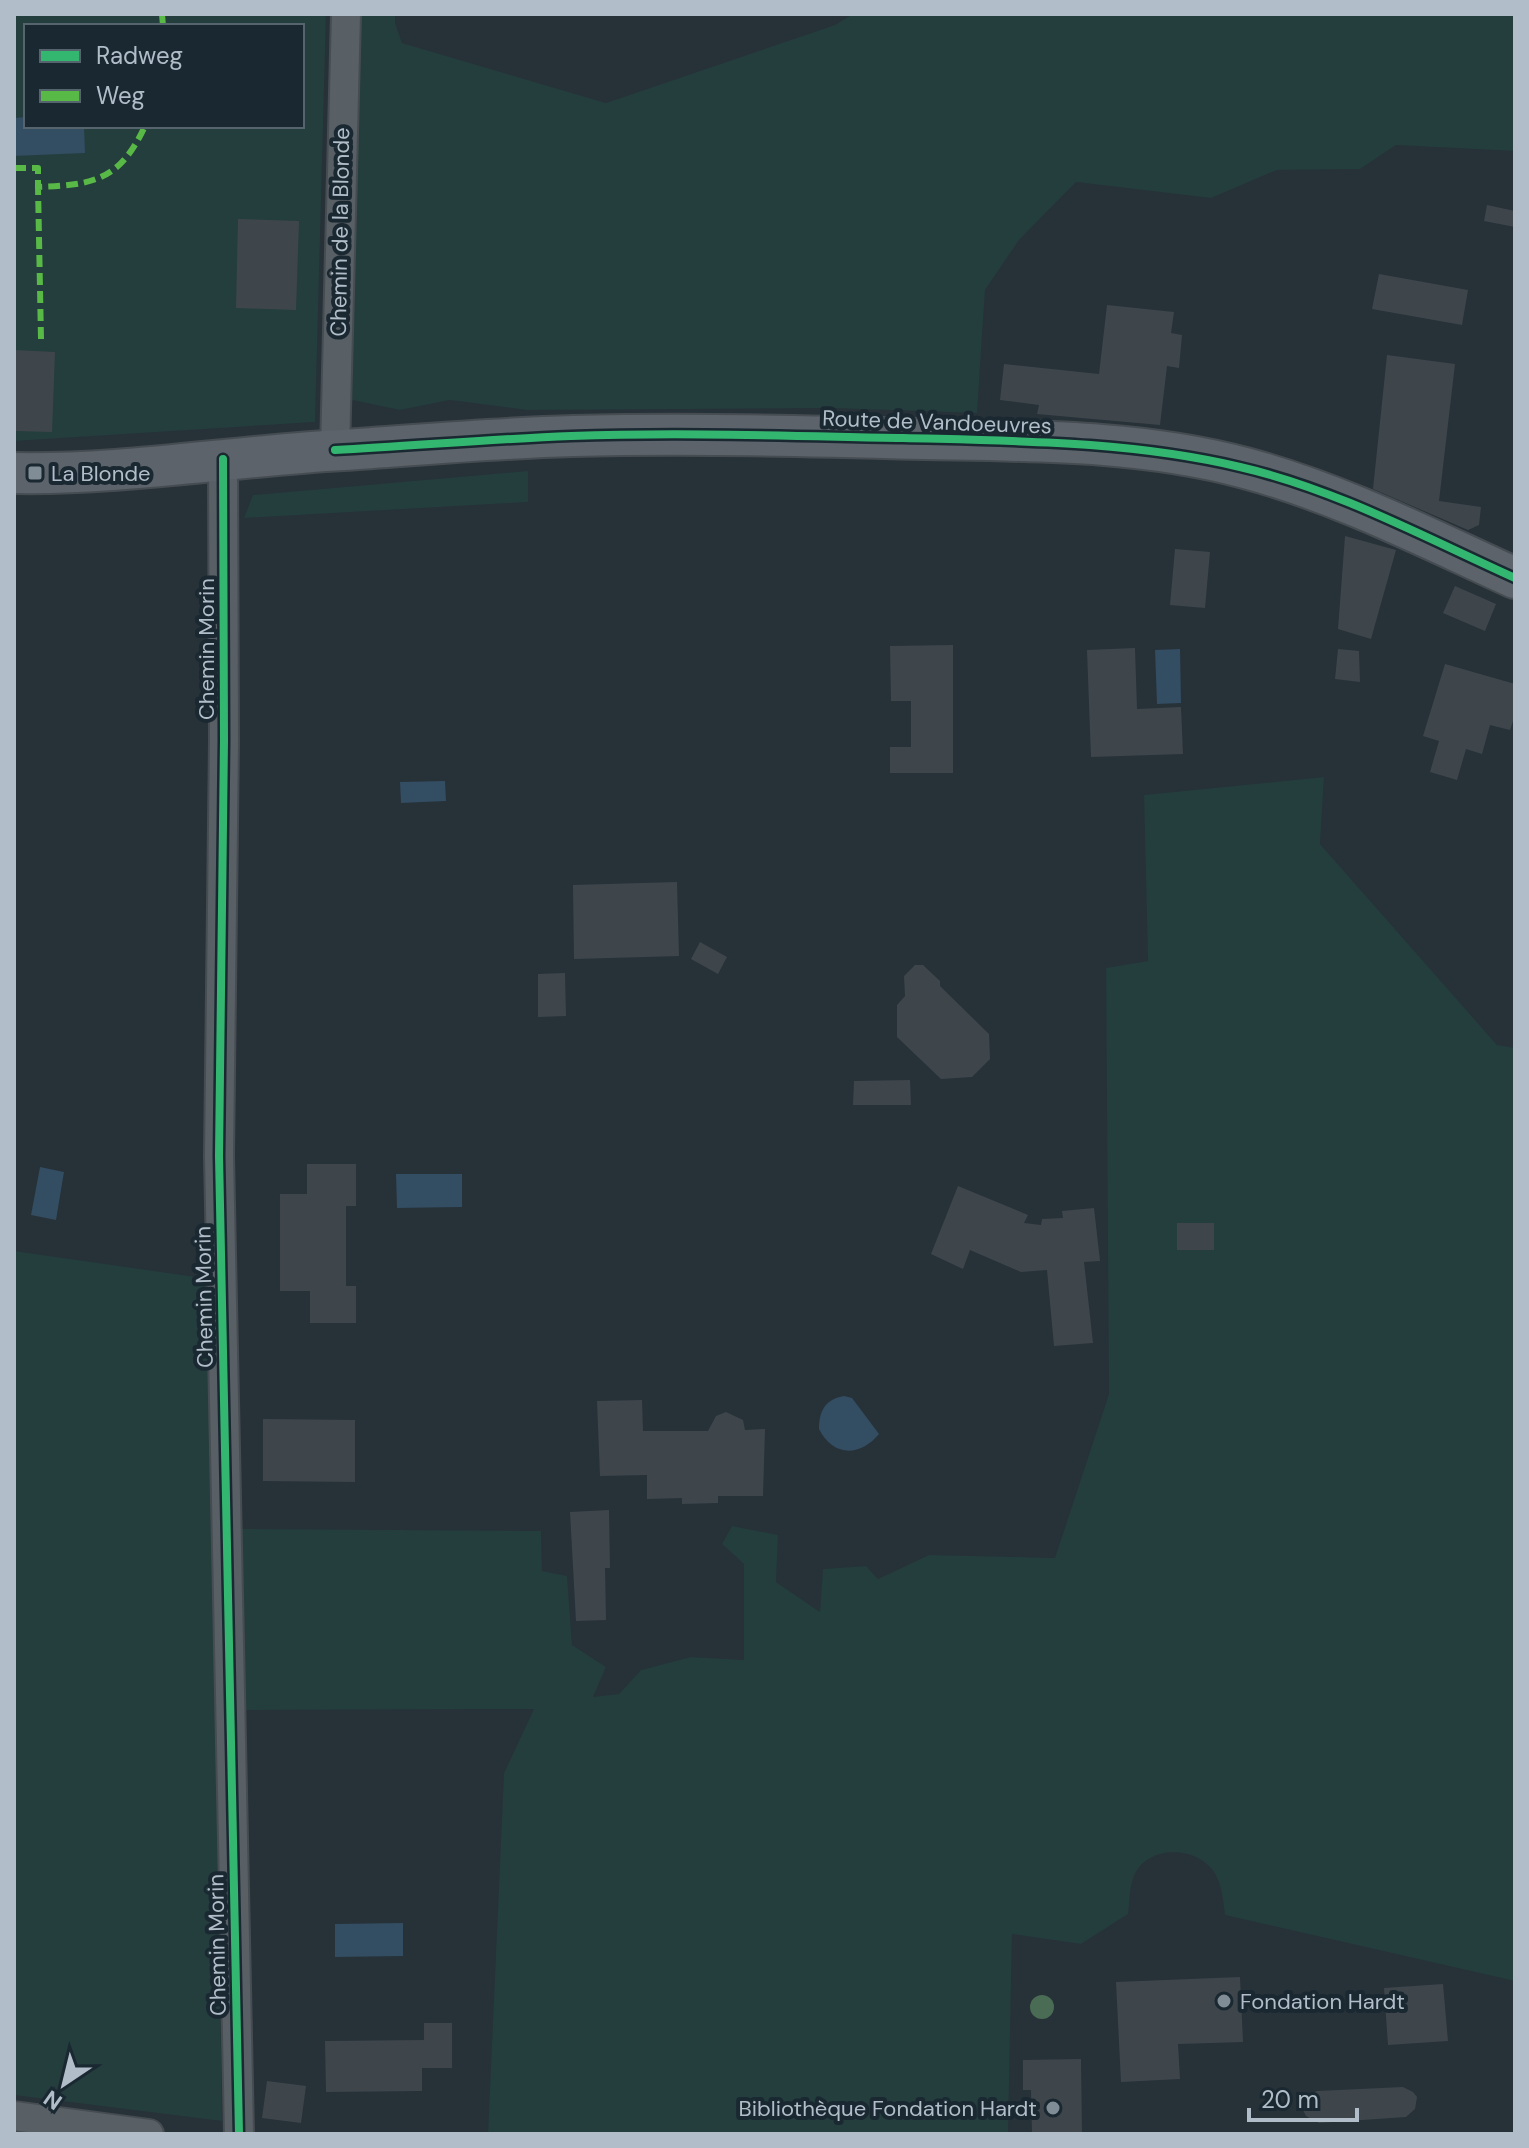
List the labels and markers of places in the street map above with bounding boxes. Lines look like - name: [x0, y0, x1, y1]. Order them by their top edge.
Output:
- place label: La Blonde: [51, 459, 151, 488]
- marker: La Blonde: [26, 464, 44, 482]
- place label: Fondation Hardt: [1240, 1987, 1405, 2016]
- marker: Fondation Hardt: [1215, 1992, 1233, 2010]
- place label: Bibliothèque Fondation Hardt: [738, 2094, 1037, 2123]
- marker: Bibliothèque Fondation Hardt: [1044, 2099, 1062, 2117]

